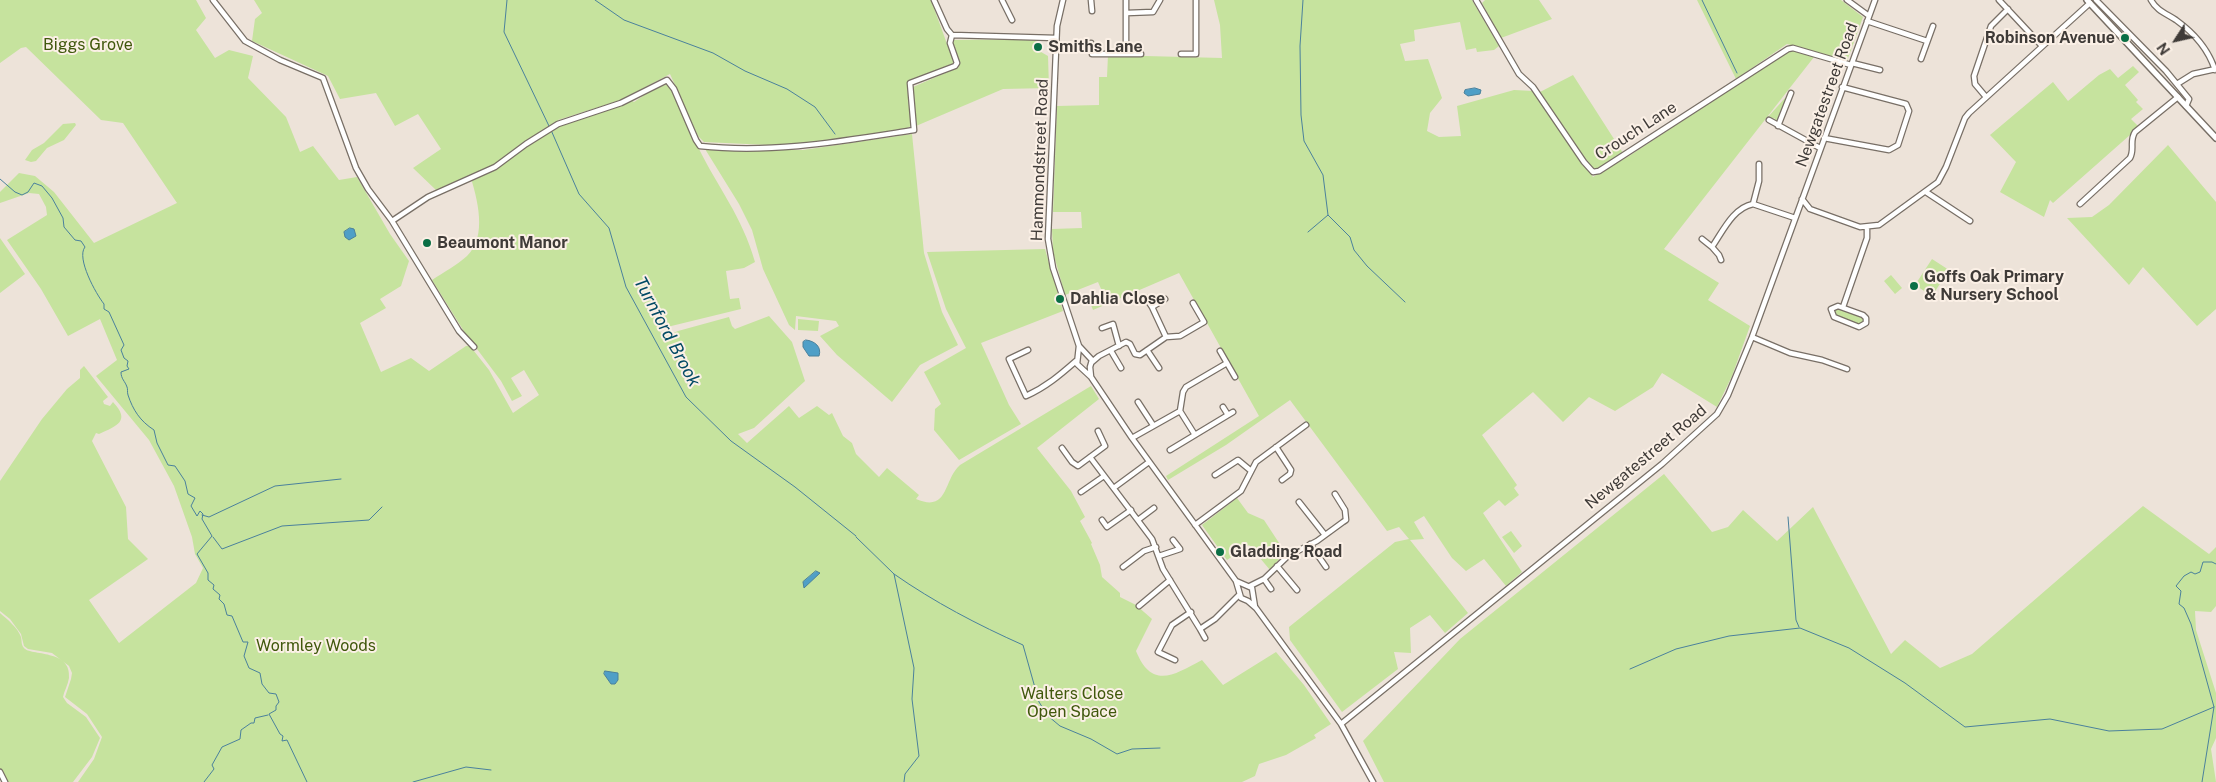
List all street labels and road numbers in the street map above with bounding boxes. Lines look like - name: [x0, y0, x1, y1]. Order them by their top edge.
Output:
- street label: Newgatestreet Road: [1792, 20, 1862, 170]
- street label: Hammondstreet Road: [1028, 78, 1052, 242]
- street label: Crouch Lane: [1592, 98, 1680, 164]
- street label: Newgatestreet Road: [1581, 401, 1711, 513]

